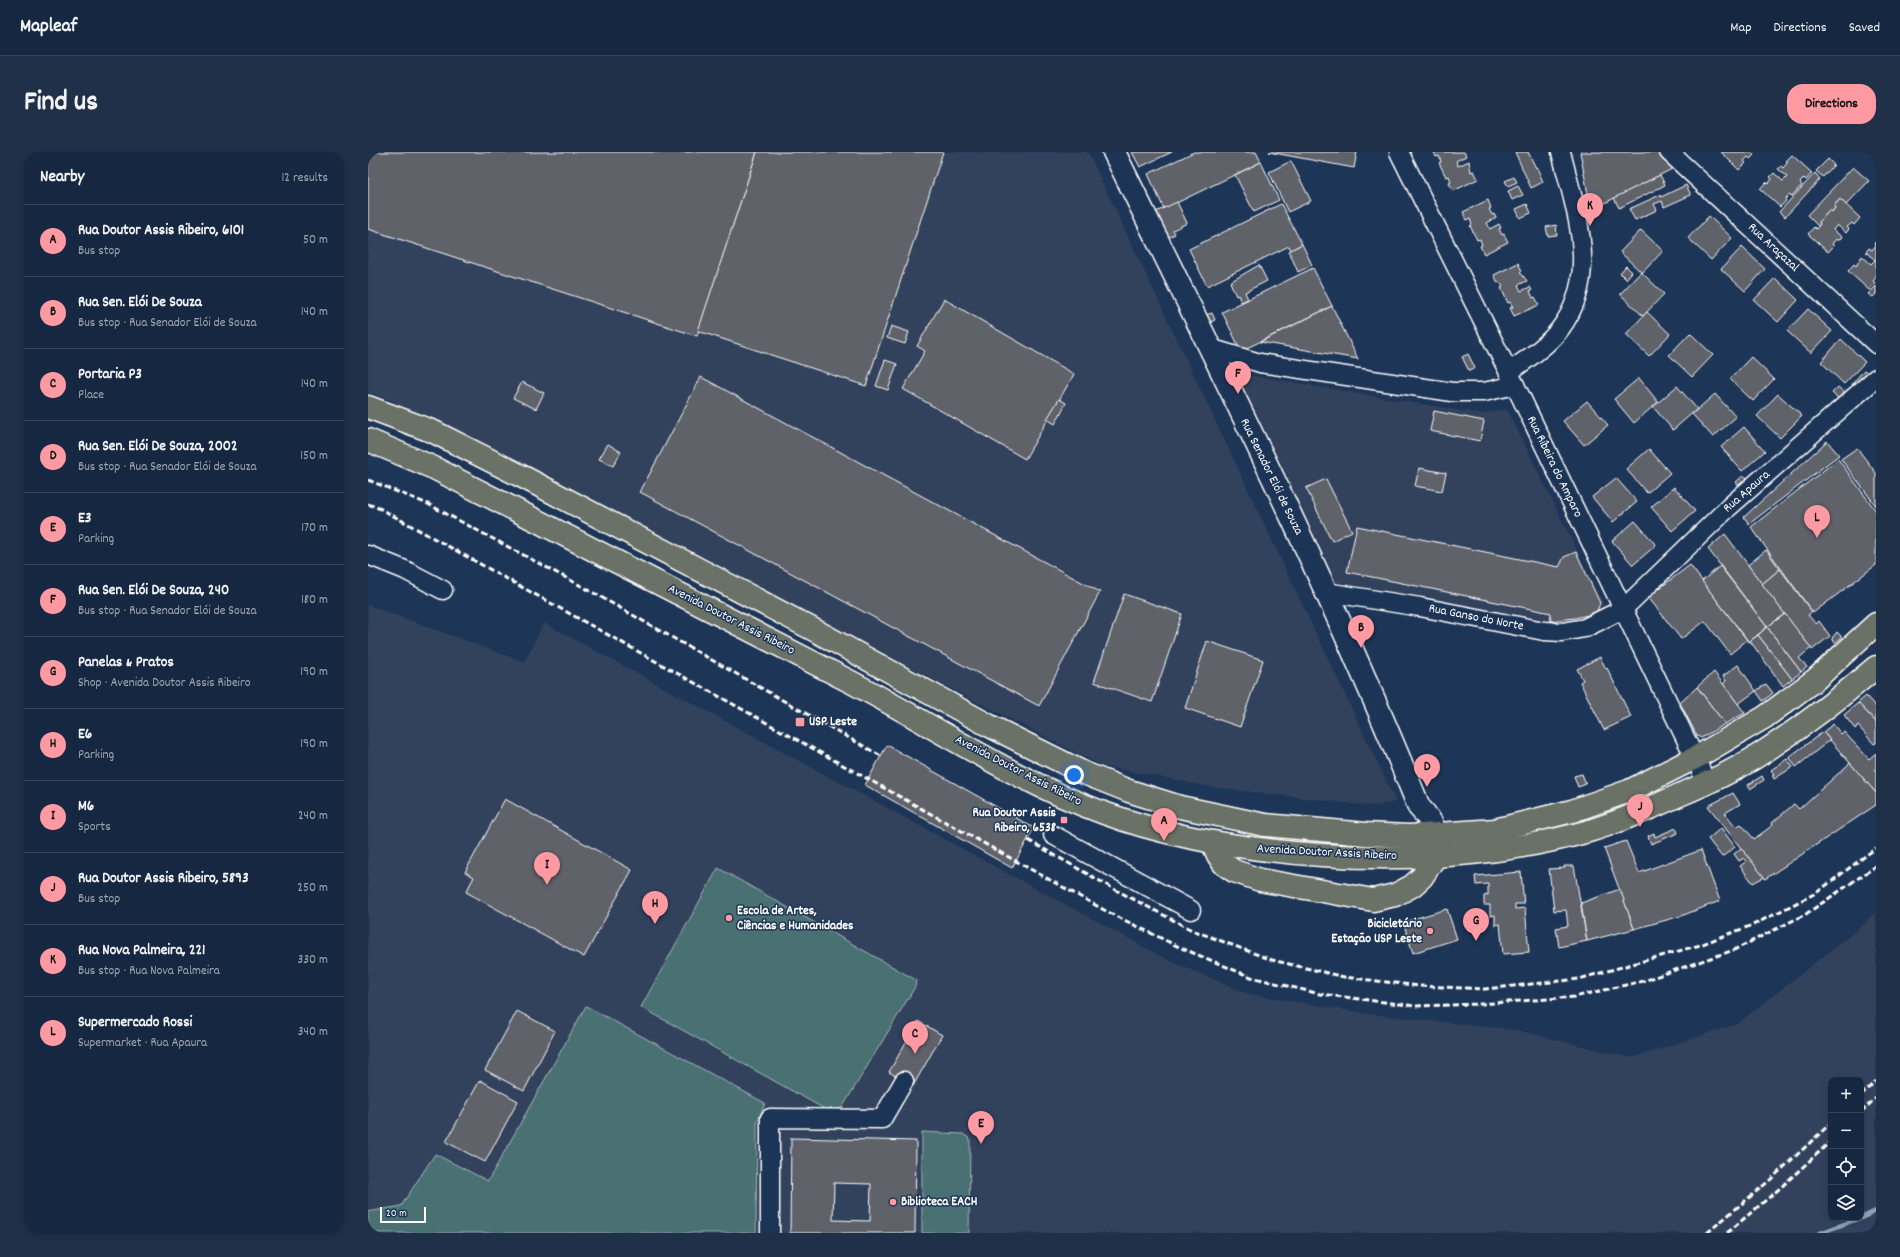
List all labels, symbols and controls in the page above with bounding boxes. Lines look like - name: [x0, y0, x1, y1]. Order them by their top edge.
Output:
- text: Mapleaf: [20, 14, 77, 41]
- text: Map: [1730, 18, 1752, 38]
- text: Directions: [1774, 18, 1827, 38]
- text: Saved: [1849, 18, 1880, 38]
- text: Find us: [24, 84, 98, 124]
- button: Directions: [1787, 84, 1876, 124]
- text: Nearby: [40, 166, 84, 190]
- text: 12 results: [282, 169, 328, 188]
- pin: K: [1577, 193, 1603, 226]
- street label: Rua Araçazal: [1743, 219, 1803, 277]
- text: Rua Doutor Assis Ribeiro, 6101: [78, 220, 244, 242]
- text: A: [49, 231, 57, 250]
- text: 50 m: [303, 231, 328, 250]
- text: Bus stop: [78, 242, 120, 261]
- text: Rua Sen. Elói De Souza: [78, 292, 202, 314]
- text: B: [50, 303, 56, 322]
- text: 140 m: [301, 303, 328, 322]
- text: Bus stop · Rua Senador Elói de Souza: [78, 314, 257, 333]
- pin: F: [1225, 361, 1251, 394]
- text: Portaria P3: [78, 364, 142, 386]
- text: C: [50, 375, 56, 394]
- text: 140 m: [301, 375, 328, 394]
- text: Place: [78, 386, 104, 405]
- street label: Rua Ríbeira do Amparo: [1521, 413, 1587, 521]
- street label: Rua Senador Elói de Souza: [1235, 416, 1308, 539]
- text: Rua Sen. Elói De Souza, 2002: [78, 436, 238, 458]
- text: D: [50, 447, 56, 466]
- text: 150 m: [300, 447, 328, 466]
- text: Bus stop · Rua Senador Elói de Souza: [78, 458, 257, 477]
- street label: Rua Apaura: [1719, 466, 1775, 518]
- pin: L: [1804, 505, 1830, 538]
- text: E3: [78, 508, 91, 530]
- text: E: [50, 519, 56, 538]
- text: 170 m: [301, 519, 328, 538]
- text: Parking: [78, 530, 114, 549]
- text: Rua Sen. Elói De Souza, 240: [78, 580, 229, 602]
- street label: Avenida Doutor Assis Ribeiro: [664, 580, 798, 660]
- text: F: [50, 591, 56, 610]
- text: 180 m: [301, 591, 328, 610]
- street label: Rua Ganso do Norte: [1427, 599, 1525, 637]
- text: Bus stop · Rua Senador Elói de Souza: [78, 602, 257, 621]
- pin: B: [1348, 615, 1374, 648]
- text: Panelas & Pratos: [78, 652, 174, 674]
- text: G: [50, 663, 56, 682]
- text: 190 m: [300, 663, 328, 682]
- text: Shop · Avenida Doutor Assis Ribeiro: [78, 674, 251, 693]
- place label: USP Leste: [809, 713, 857, 732]
- marker: USP Leste: [794, 716, 806, 728]
- text: E6: [78, 724, 92, 746]
- street label: Avenida Doutor Assis Ribeiro: [951, 731, 1085, 811]
- text: H: [50, 735, 56, 754]
- text: 190 m: [300, 735, 328, 754]
- text: Parking: [78, 746, 114, 765]
- pin: D: [1414, 754, 1440, 787]
- your location: [1064, 765, 1084, 785]
- pin: J: [1627, 794, 1653, 827]
- text: M6: [78, 796, 94, 818]
- place label: Rua Doutor Assis Ribeiro, 6538: [973, 804, 1057, 838]
- text: I: [51, 807, 55, 826]
- text: 240 m: [298, 807, 328, 826]
- pin: A: [1151, 808, 1177, 841]
- marker: Rua Doutor Assis Ribeiro, 6538: [1059, 815, 1069, 825]
- text: Sports: [78, 818, 111, 837]
- street label: Avenida Doutor Assis Ribeiro: [1256, 840, 1398, 866]
- pin: I: [534, 852, 560, 885]
- text: Rua Doutor Assis Ribeiro, 5893: [78, 868, 249, 890]
- text: J: [51, 879, 55, 898]
- text: 250 m: [297, 879, 328, 898]
- text: Bus stop: [78, 890, 120, 909]
- pin: H: [642, 891, 668, 924]
- place label: Escola de Artes, Ciências e Humanidades: [737, 902, 854, 936]
- pin: G: [1463, 908, 1489, 941]
- marker: Escola de Artes, Ciências e Humanidades: [724, 913, 734, 923]
- place label: Bicicletário Estação USP Leste: [1331, 915, 1422, 949]
- marker: Bicicletário Estação USP Leste: [1425, 926, 1435, 936]
- text: Rua Nova Palmeira, 221: [78, 940, 205, 962]
- text: K: [50, 951, 56, 970]
- text: 330 m: [297, 951, 328, 970]
- text: Bus stop · Rua Nova Palmeira: [78, 962, 220, 981]
- text: Supermercado Rossi: [78, 1012, 192, 1034]
- pin: C: [902, 1021, 928, 1054]
- text: L: [50, 1023, 56, 1042]
- text: 340 m: [298, 1023, 328, 1042]
- text: Supermarket · Rua Apaura: [78, 1034, 207, 1053]
- map controls: [1828, 1077, 1864, 1221]
- button: +: [1828, 1077, 1864, 1113]
- pin: E: [968, 1111, 994, 1144]
- button: −: [1828, 1113, 1864, 1149]
- button: locate: [1828, 1149, 1864, 1185]
- button: layers: [1828, 1185, 1864, 1221]
- place label: Biblioteca EACH: [901, 1193, 978, 1212]
- marker: Biblioteca EACH: [888, 1197, 898, 1207]
- scale bar: [380, 1205, 426, 1224]
- text: 20 m: [386, 1206, 407, 1222]

